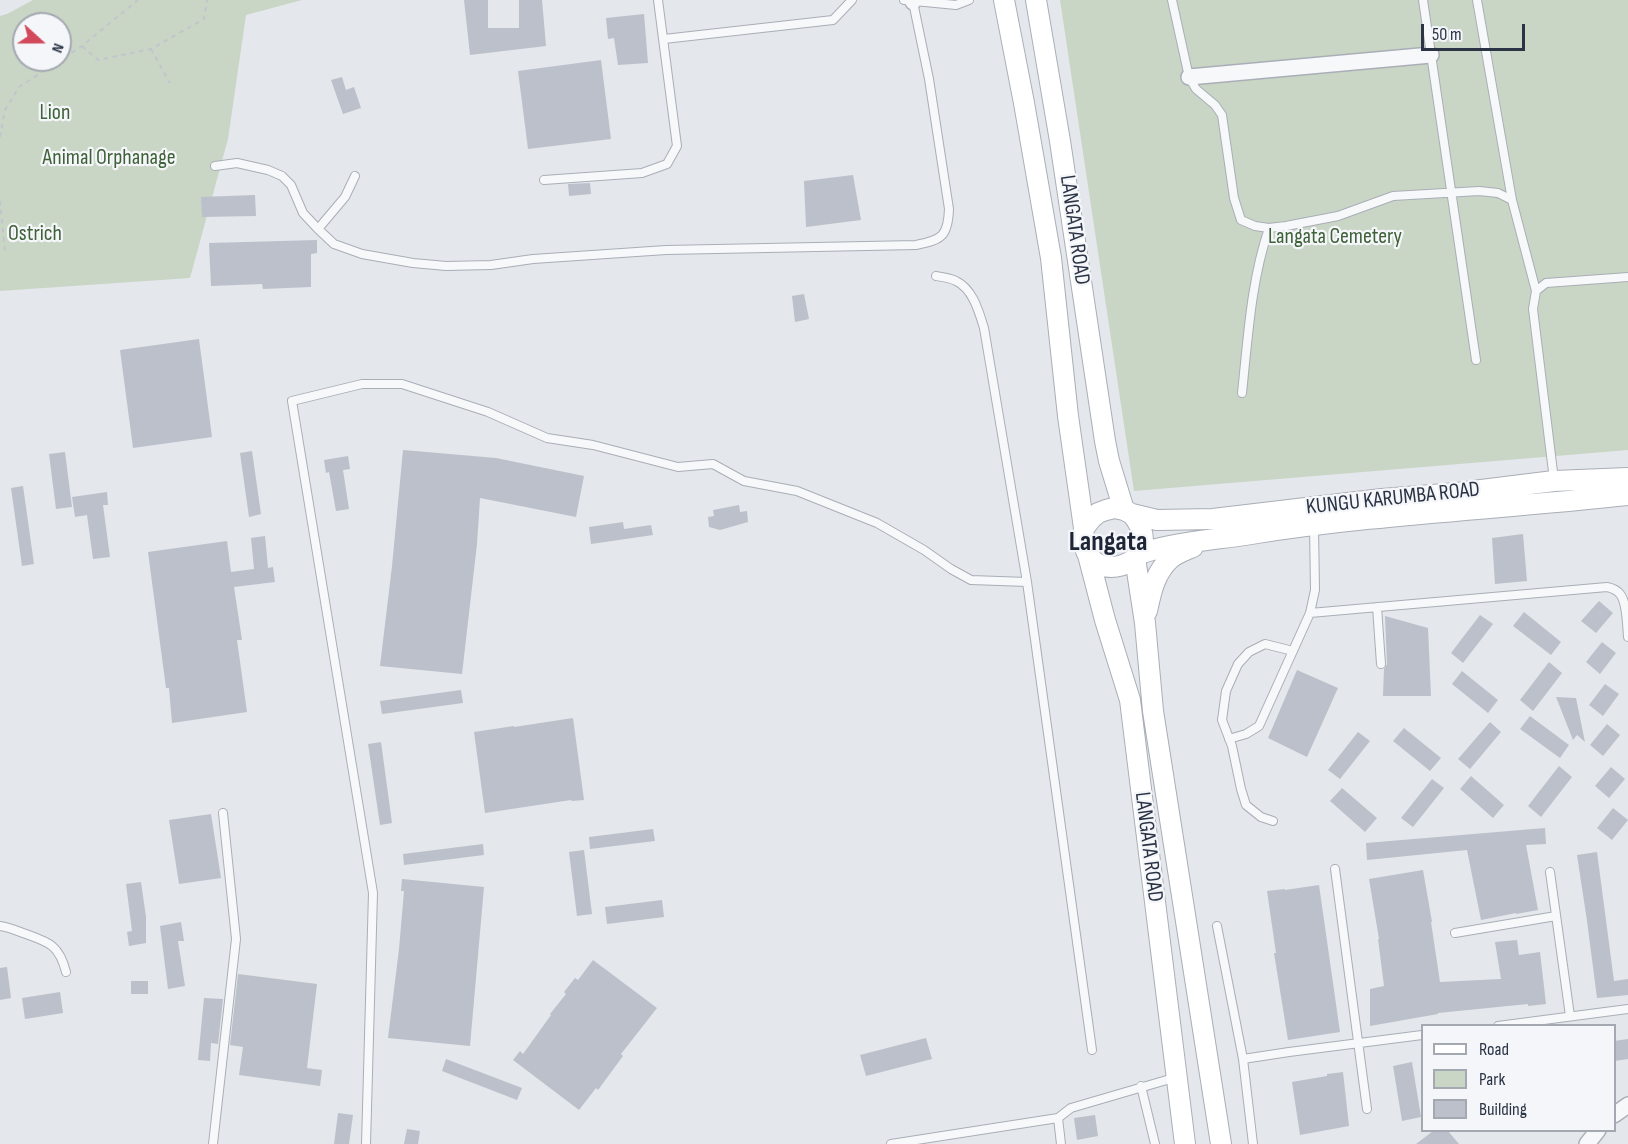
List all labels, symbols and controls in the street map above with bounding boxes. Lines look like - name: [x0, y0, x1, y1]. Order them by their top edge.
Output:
- north arrow: [12, 12, 72, 72]
- scale bar: [1424, 12, 1528, 50]
- text: 50 m: [1432, 24, 1462, 45]
- text: N: [47, 41, 68, 55]
- park label: Lion: [40, 100, 70, 126]
- park label: Animal Orphanage: [42, 145, 176, 171]
- street label: LANGATA ROAD: [1053, 173, 1095, 287]
- park label: Ostrich: [8, 221, 62, 247]
- park label: Langata Cemetery: [1268, 224, 1402, 250]
- street label: KUNGU KARUMBA ROAD: [1305, 477, 1481, 521]
- district label: Langata: [1069, 526, 1147, 560]
- street label: LANGATA ROAD: [1128, 791, 1168, 903]
- legend: [1421, 1024, 1616, 1132]
- text: Road: [1479, 1039, 1509, 1060]
- text: Park: [1479, 1069, 1505, 1090]
- text: Building: [1479, 1099, 1527, 1120]

